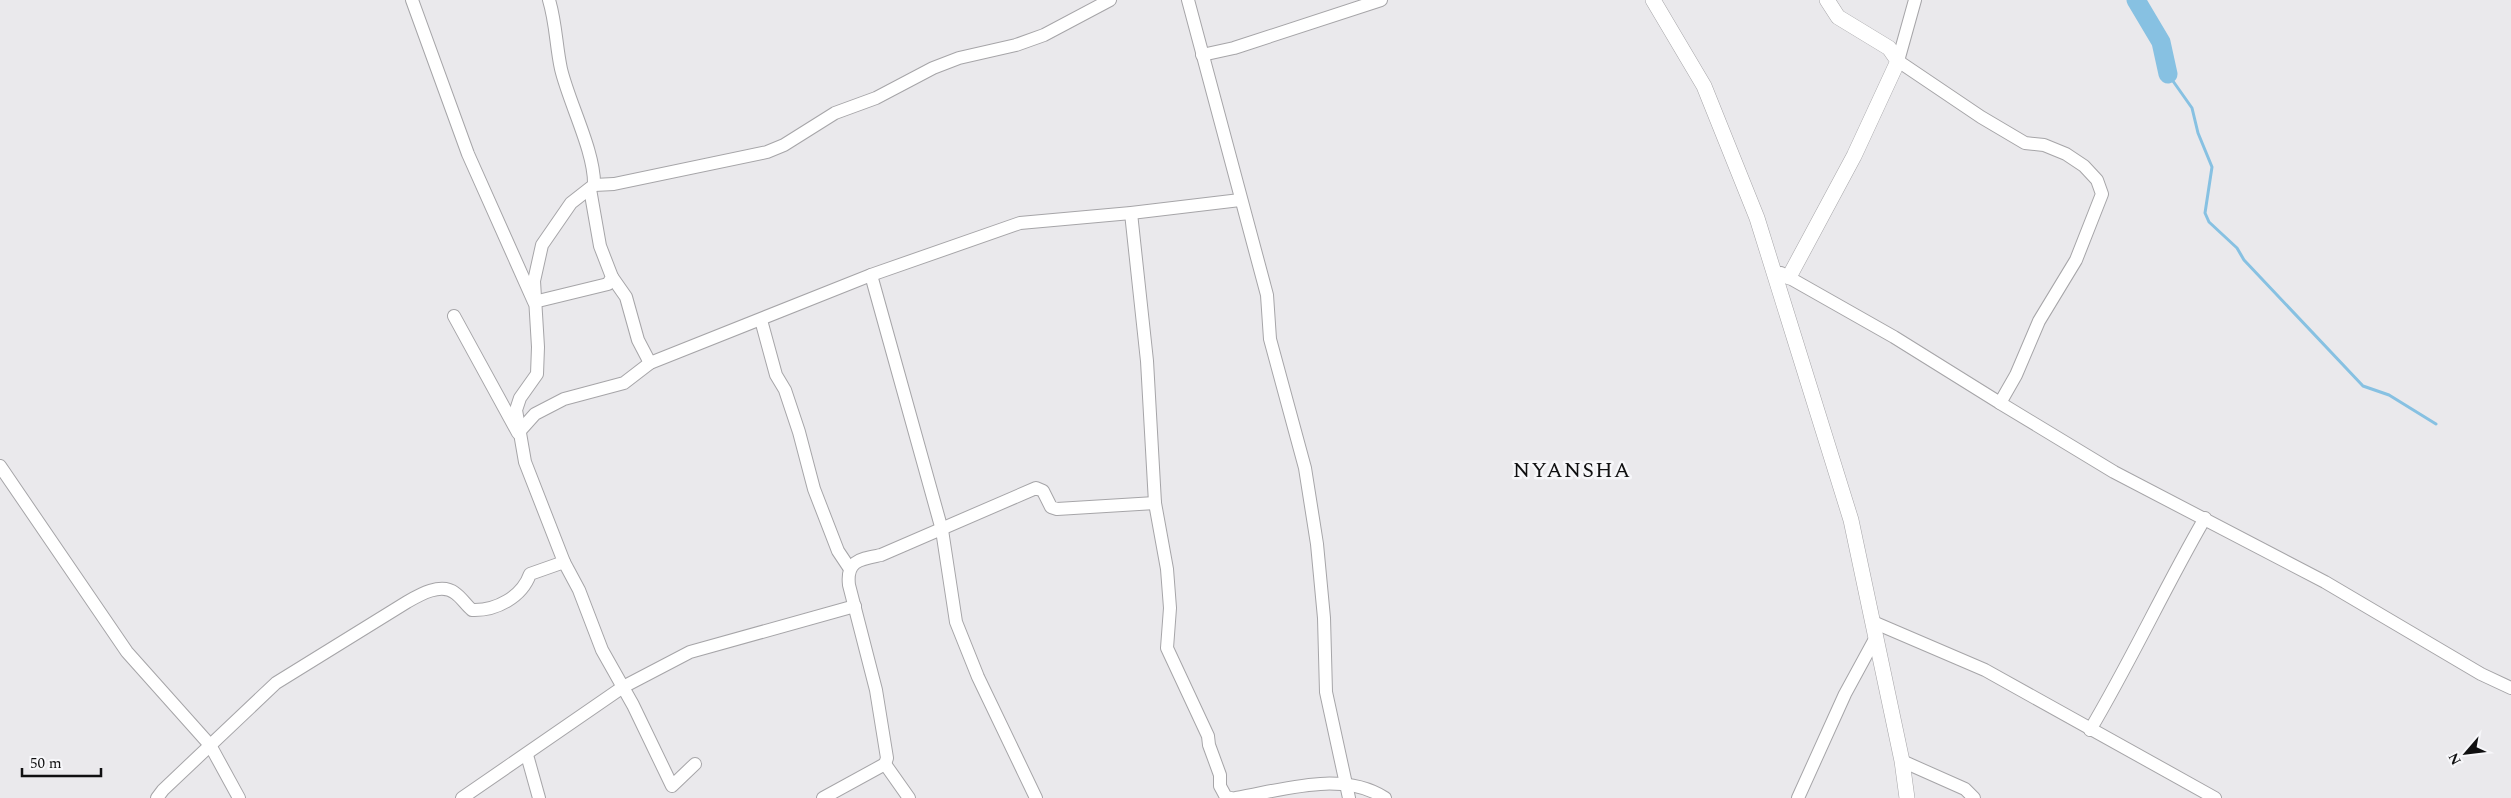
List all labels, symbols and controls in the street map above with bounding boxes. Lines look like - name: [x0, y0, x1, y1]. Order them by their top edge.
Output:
- district label: NYANSHA: [1513, 454, 1631, 487]
- north arrow: [2441, 728, 2491, 778]
- scale bar: [22, 746, 101, 778]
- text: N: [2443, 749, 2467, 769]
- text: 50 m: [30, 752, 62, 775]

